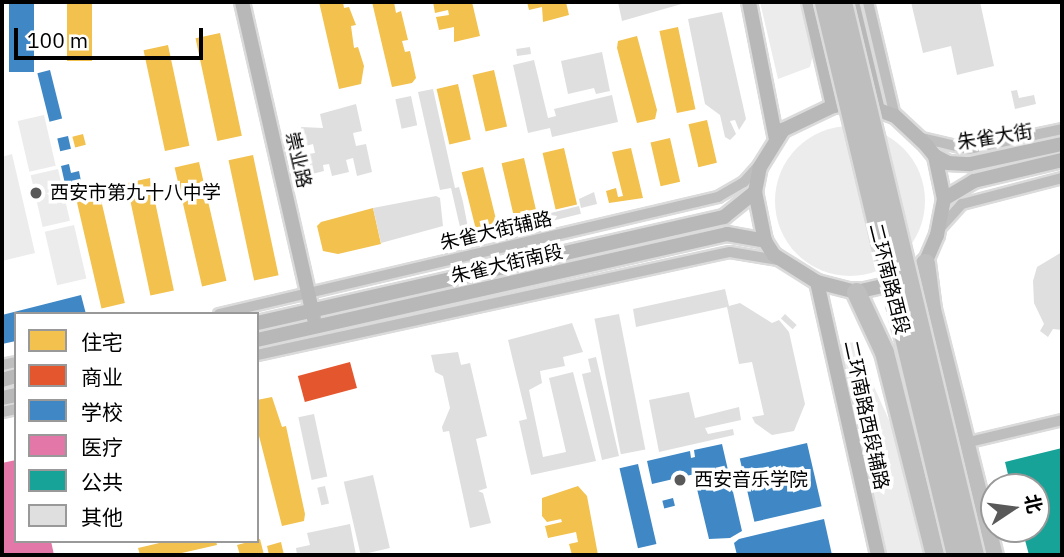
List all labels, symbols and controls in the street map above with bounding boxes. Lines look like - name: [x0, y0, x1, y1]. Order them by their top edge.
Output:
- scale bar: [18, 14, 206, 58]
- text: 100 m: [27, 26, 88, 54]
- street label: 朱雀大街: [956, 120, 1034, 154]
- street label: 崇业路: [280, 130, 316, 190]
- place label: 西安市第九十八中学: [50, 182, 221, 204]
- marker: 西安市第九十八中学: [28, 185, 44, 201]
- street label: 朱雀大街辅路: [438, 207, 554, 255]
- street label: 二环南路西段: [864, 221, 914, 337]
- street label: 朱雀大街南段: [449, 240, 565, 288]
- legend: [14, 312, 259, 543]
- text: 住宅: [81, 328, 123, 356]
- street label: 二环南路西段辅路: [839, 338, 893, 492]
- text: 商业: [81, 363, 123, 391]
- text: 学校: [81, 398, 123, 426]
- text: 医疗: [81, 433, 123, 461]
- text: 公共: [81, 468, 123, 496]
- place label: 西安音乐学院: [694, 469, 808, 491]
- marker: 西安音乐学院: [672, 472, 688, 488]
- north arrow: [980, 473, 1050, 543]
- text: 北: [1020, 492, 1047, 516]
- text: 其他: [81, 503, 123, 531]

